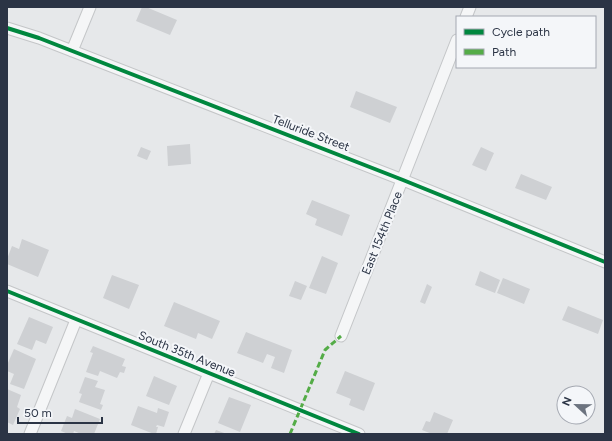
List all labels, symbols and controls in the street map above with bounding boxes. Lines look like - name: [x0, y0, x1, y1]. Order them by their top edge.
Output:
- legend: [456, 16, 596, 68]
- text: Cycle path: [492, 25, 550, 39]
- text: Path: [492, 45, 516, 59]
- street label: Telluride Street: [270, 112, 352, 154]
- street label: East 154th Place: [359, 189, 405, 277]
- street label: South 35th Avenue: [136, 328, 238, 380]
- north arrow: [556, 385, 596, 425]
- text: N: [560, 395, 575, 408]
- scale bar: [18, 399, 102, 425]
- text: 50 m: [24, 406, 52, 420]

